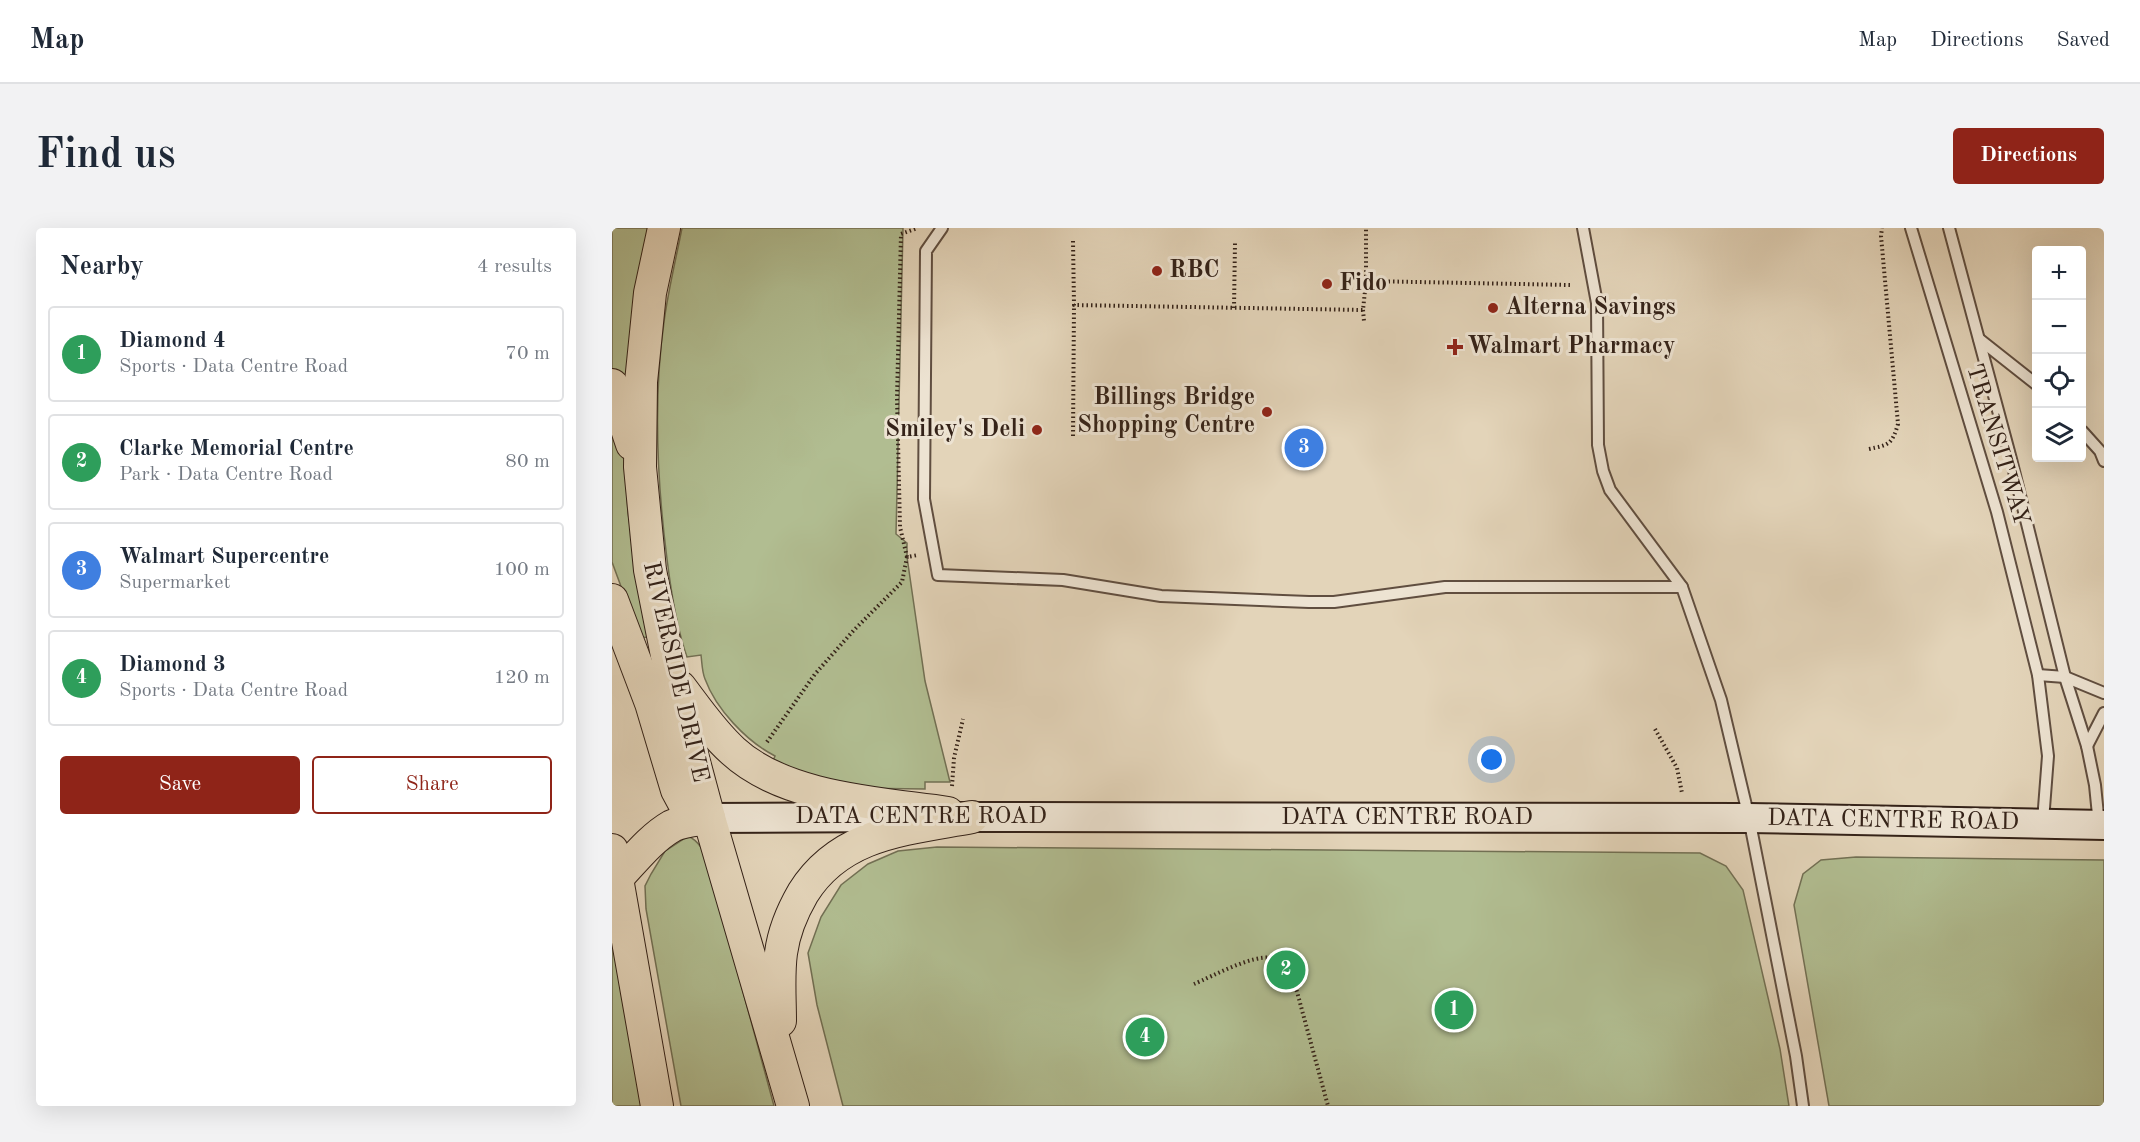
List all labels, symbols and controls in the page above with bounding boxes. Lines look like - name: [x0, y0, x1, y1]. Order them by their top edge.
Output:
- text: Map: [30, 27, 84, 55]
- text: Map: [1858, 30, 1897, 51]
- text: Directions: [1930, 30, 2024, 51]
- text: Saved: [2057, 30, 2110, 51]
- button: Directions: [1953, 128, 2104, 184]
- text: Find us: [36, 135, 175, 177]
- map controls: [2032, 246, 2086, 462]
- button: +: [2032, 246, 2086, 300]
- text: Nearby: [60, 254, 144, 280]
- text: 4 results: [477, 257, 552, 277]
- place label: RBC: [1169, 259, 1219, 283]
- marker: RBC: [1150, 264, 1164, 278]
- place label: Fido: [1339, 272, 1387, 296]
- marker: Fido: [1320, 277, 1334, 291]
- place label: Alterna Savings: [1505, 296, 1676, 320]
- button: −: [2032, 300, 2086, 354]
- marker: Alterna Savings: [1486, 301, 1500, 315]
- text: Diamond 4: [119, 330, 226, 352]
- place label: Walmart Pharmacy: [1467, 335, 1675, 359]
- marker: Walmart Pharmacy: [1448, 340, 1462, 354]
- text: 1: [76, 344, 87, 364]
- text: 70 m: [505, 344, 550, 364]
- button: locate: [2032, 354, 2086, 408]
- text: Sports · Data Centre Road: [119, 357, 348, 377]
- street label: TRANSITWAY: [1961, 361, 2033, 529]
- place label: Billings Bridge Shopping Centre: [1077, 386, 1255, 438]
- marker: Billings Bridge Shopping Centre: [1260, 405, 1274, 419]
- button: layers: [2032, 408, 2086, 462]
- place label: Smiley's Deli: [885, 418, 1025, 442]
- marker: Smiley's Deli: [1030, 423, 1044, 437]
- pin: 3: [1284, 426, 1324, 470]
- text: Clarke Memorial Centre: [119, 438, 354, 460]
- text: 2: [76, 452, 87, 472]
- text: 80 m: [505, 452, 550, 472]
- text: Park · Data Centre Road: [119, 465, 333, 485]
- text: Walmart Supercentre: [119, 546, 330, 568]
- street label: RIVERSIDE DRIVE: [638, 559, 712, 785]
- text: 3: [76, 560, 87, 580]
- text: 100 m: [494, 560, 550, 580]
- text: Supermarket: [119, 573, 230, 593]
- text: Diamond 3: [119, 654, 226, 676]
- text: 4: [76, 668, 87, 688]
- text: 120 m: [494, 668, 550, 688]
- text: Sports · Data Centre Road: [119, 681, 348, 701]
- your location: [1477, 745, 1506, 774]
- button: Save: [60, 756, 300, 814]
- button: Share: [312, 756, 552, 814]
- street label: DATA CENTRE ROAD: [795, 805, 1047, 829]
- street label: DATA CENTRE ROAD: [1281, 806, 1533, 830]
- street label: DATA CENTRE ROAD: [1767, 807, 2019, 835]
- pin: 2: [1266, 948, 1306, 992]
- pin: 1: [1434, 988, 1474, 1032]
- pin: 4: [1126, 1014, 1164, 1060]

